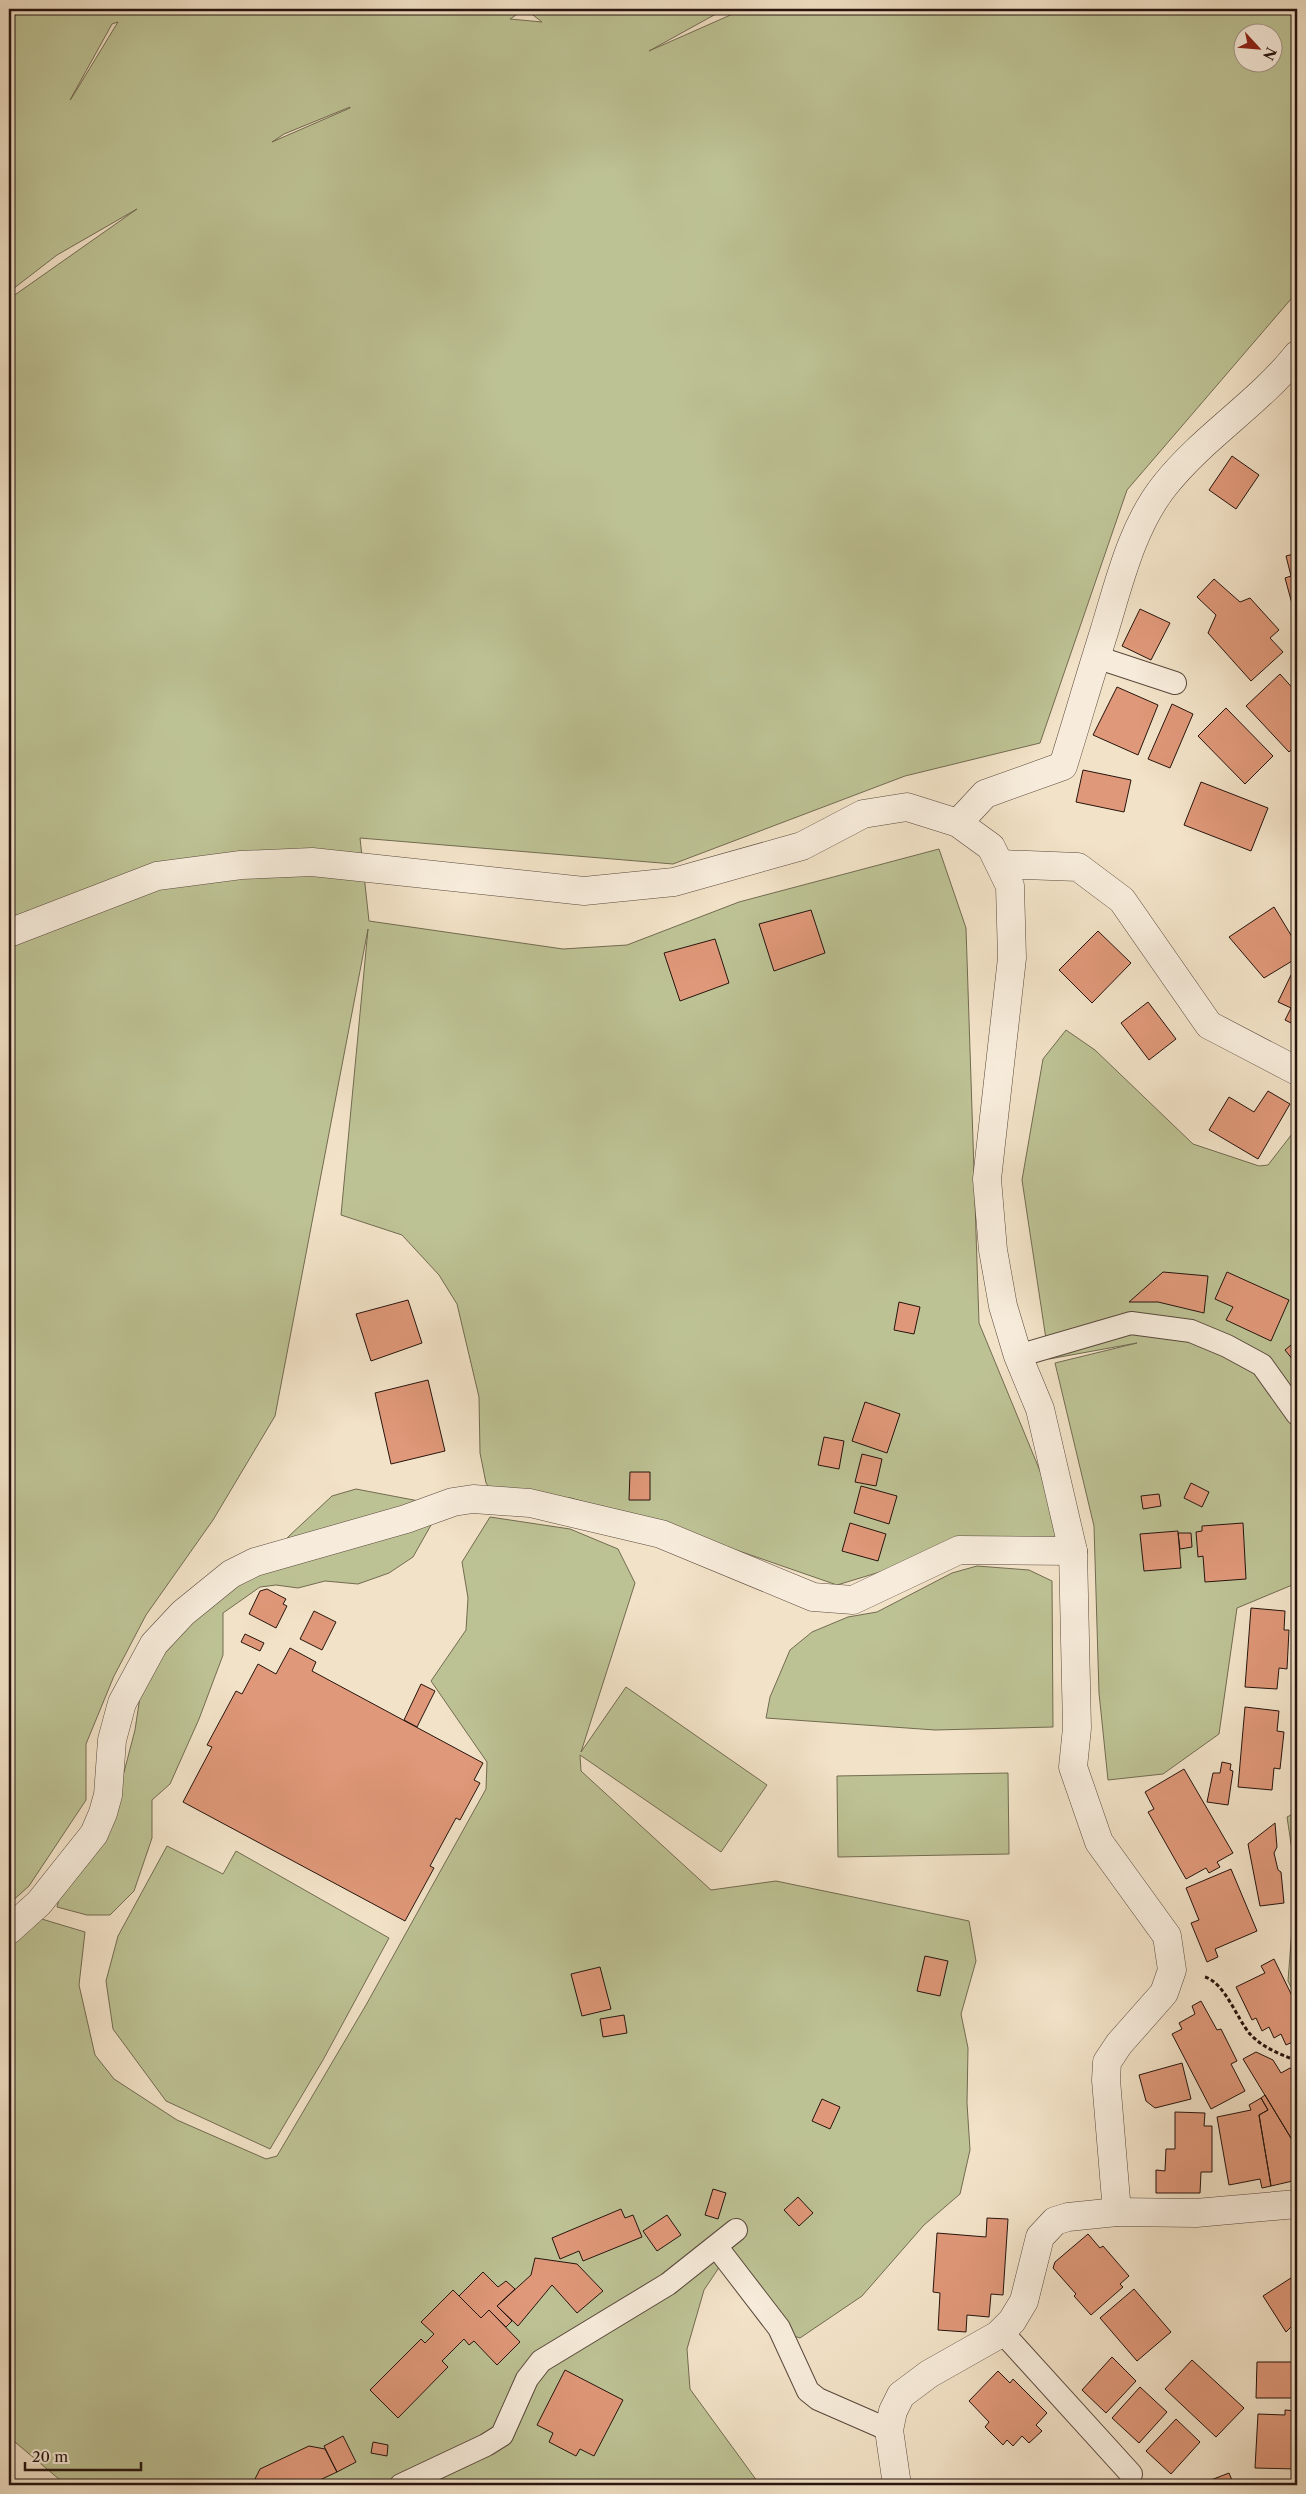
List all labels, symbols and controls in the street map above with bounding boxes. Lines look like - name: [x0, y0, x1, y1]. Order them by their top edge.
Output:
- north arrow: [1234, 22, 1284, 72]
- text: N: [1259, 44, 1280, 63]
- scale bar: [25, 2439, 141, 2471]
- text: 20 m: [32, 2447, 68, 2466]

